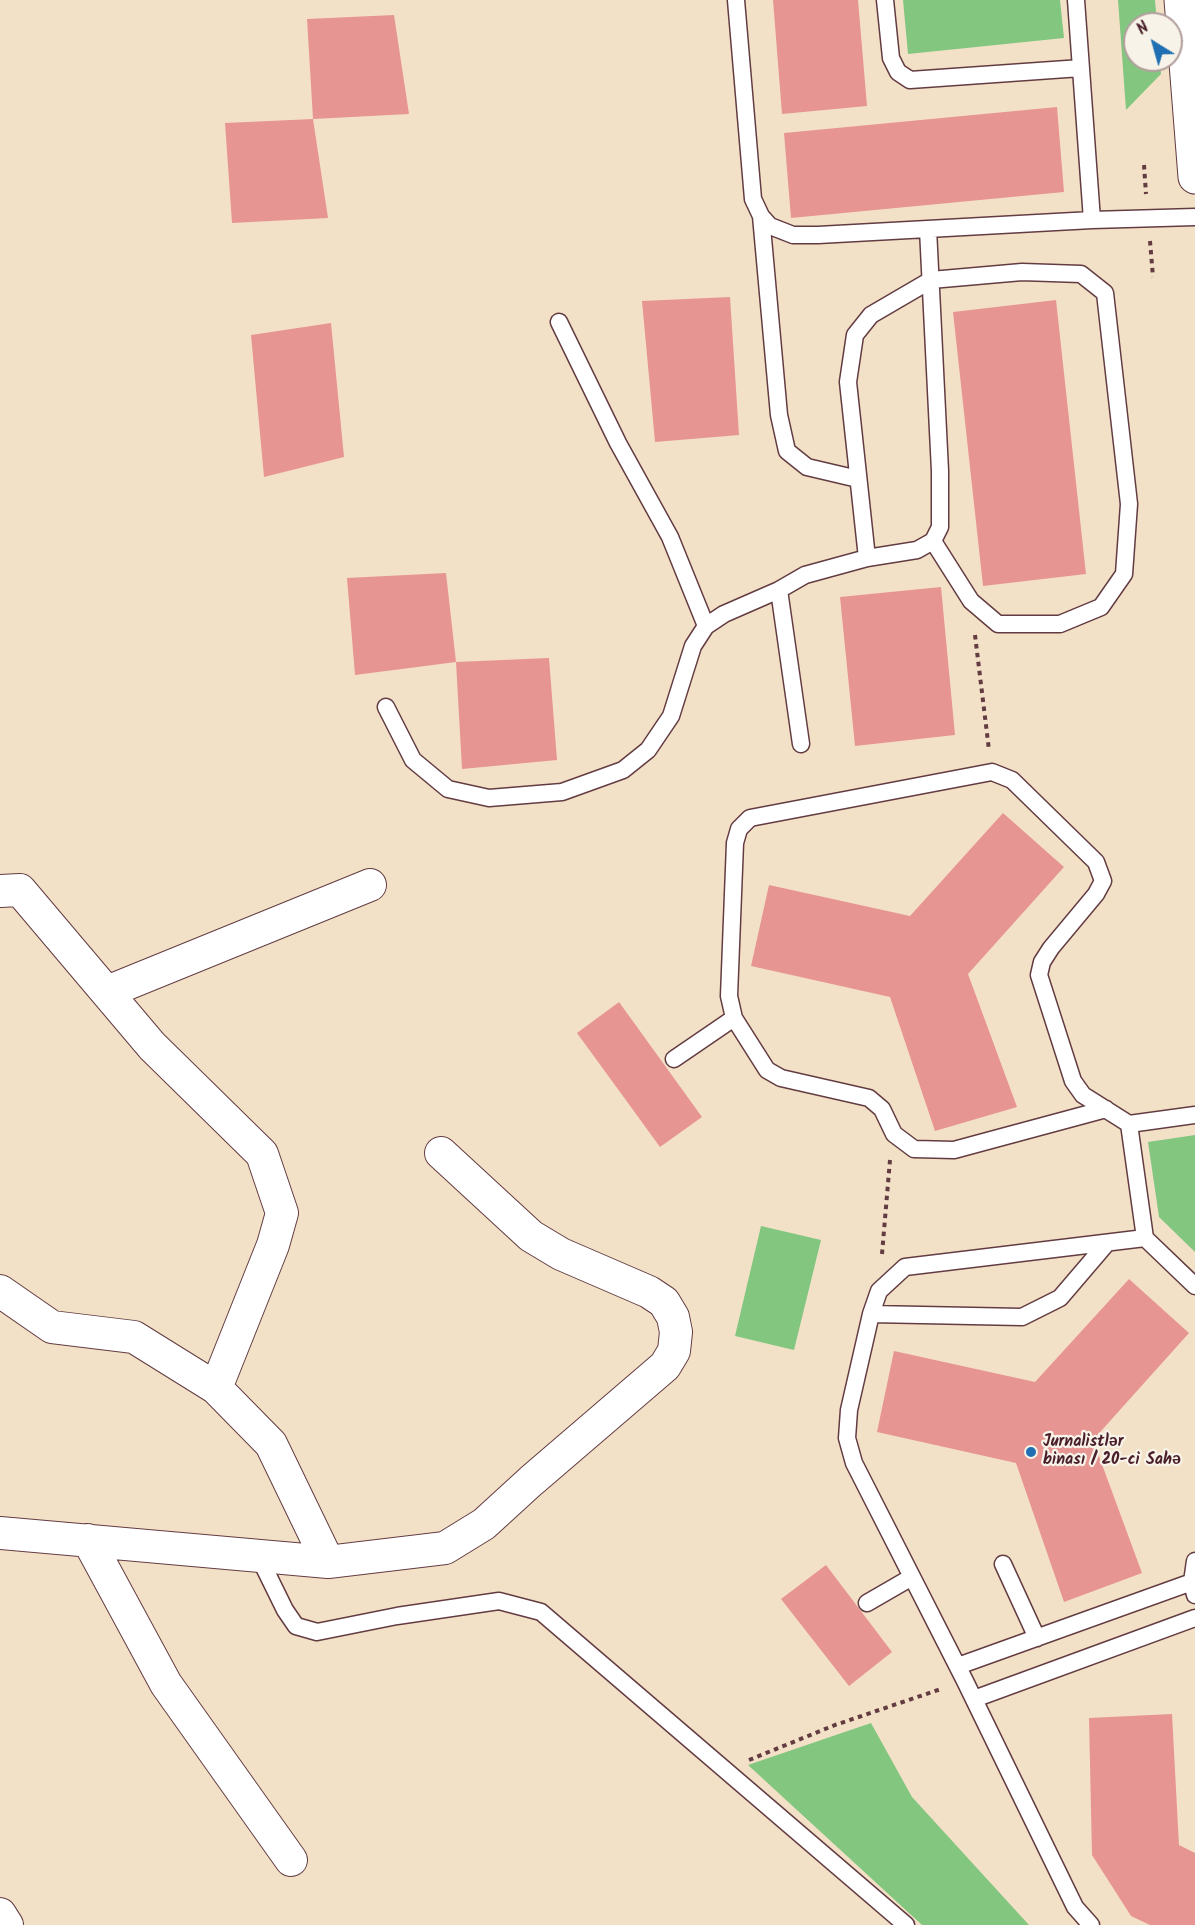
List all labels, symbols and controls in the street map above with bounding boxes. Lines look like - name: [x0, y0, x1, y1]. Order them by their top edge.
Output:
- north arrow: [1123, 12, 1183, 72]
- text: N: [1132, 16, 1155, 42]
- place label: Jurnalistlər binası / 20-ci Sahə: [1043, 1433, 1181, 1471]
- marker: Jurnalistlər binası / 20-ci Sahə: [1024, 1445, 1038, 1459]

